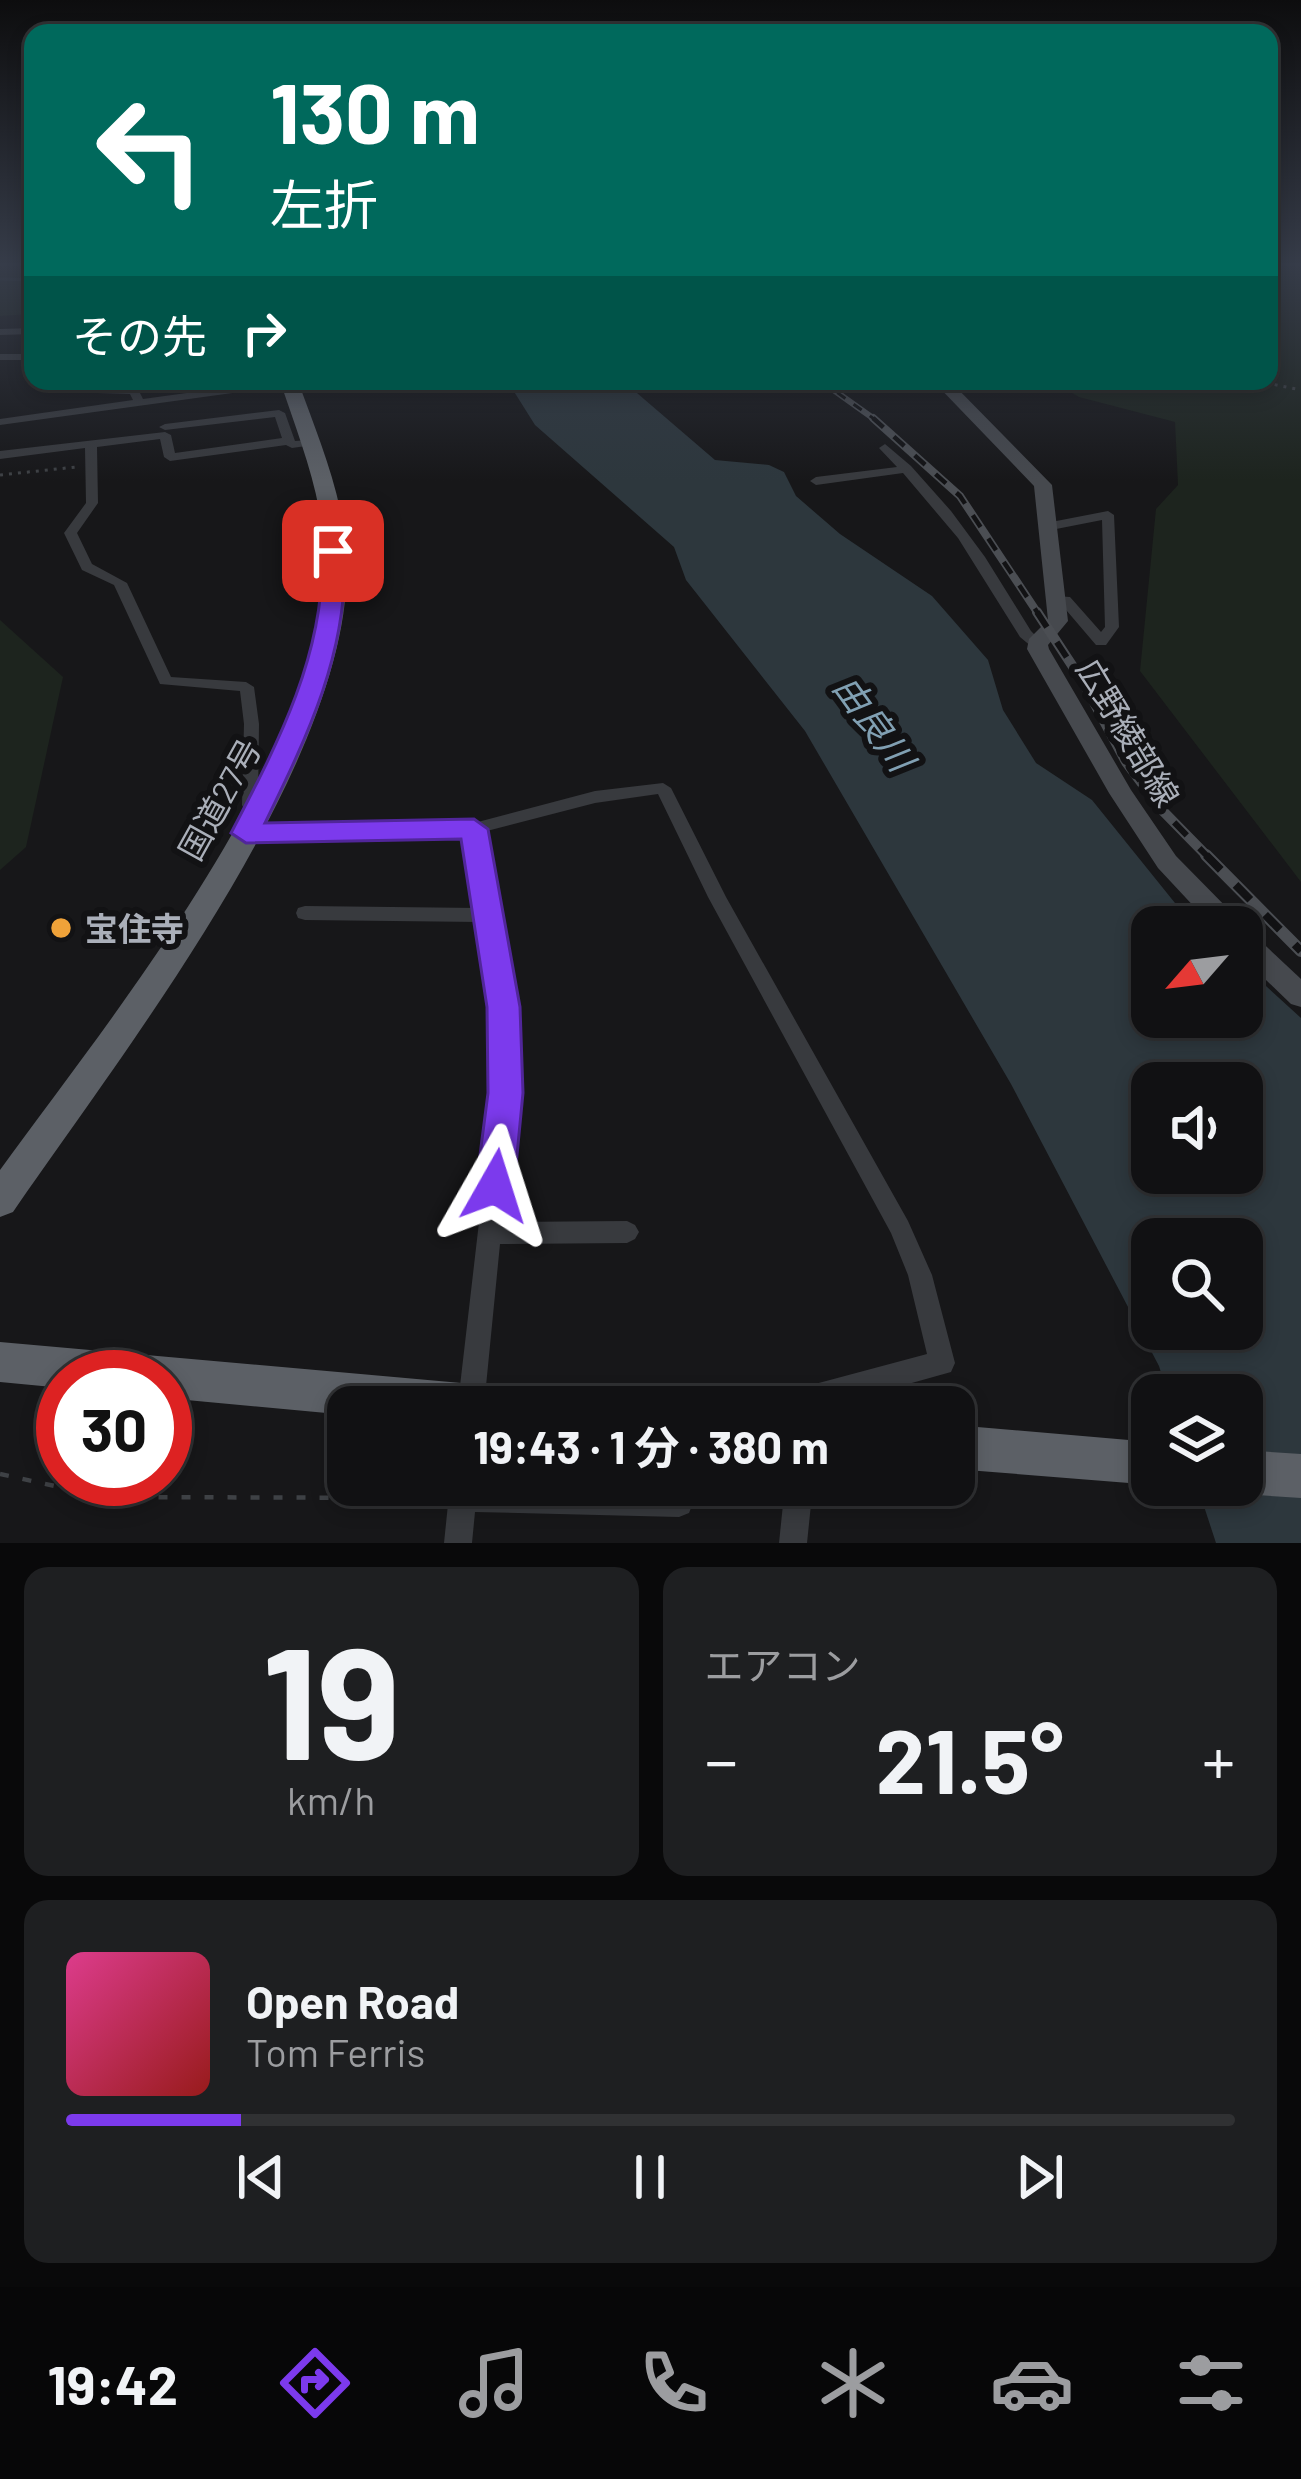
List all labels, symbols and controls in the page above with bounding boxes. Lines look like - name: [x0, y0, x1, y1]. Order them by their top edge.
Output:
- text: 130 m: [270, 60, 480, 161]
- icon: left: [72, 72, 228, 228]
- text: 左折: [270, 171, 378, 236]
- icon: right: [231, 300, 297, 366]
- text: その先: [72, 308, 207, 362]
- pin: [282, 500, 384, 602]
- icon: arrive: [300, 518, 366, 584]
- street label: 広野綾部線: [1069, 651, 1189, 813]
- water label: 由良川: [826, 666, 926, 782]
- street label: 国道27号: [169, 731, 269, 867]
- north arrow: [1131, 906, 1263, 1038]
- map controls: [1131, 906, 1263, 1506]
- place label: 宝住寺: [85, 908, 184, 948]
- marker: 宝住寺: [48, 915, 74, 941]
- button: sound: [1131, 1062, 1263, 1194]
- position arrow: [432, 1123, 558, 1249]
- button: search: [1131, 1218, 1263, 1350]
- speed limit sign: 30: [36, 1350, 192, 1506]
- button: layers: [1131, 1374, 1263, 1506]
- text: 19:43 · 1 分 · 380 m: [473, 1419, 829, 1473]
- text: 19: [262, 1604, 400, 1791]
- text: エアコン: [705, 1641, 861, 1688]
- text: 21.5°: [876, 1704, 1064, 1812]
- text: −: [705, 1719, 738, 1798]
- text: +: [1202, 1719, 1235, 1798]
- text: km/h: [287, 1776, 375, 1823]
- text: Open Road: [246, 1974, 459, 2028]
- text: Tom Ferris: [246, 2028, 425, 2075]
- icon: previous: [228, 2144, 294, 2210]
- icon: pause: [617, 2144, 683, 2210]
- icon: next: [1007, 2144, 1073, 2210]
- icon: directions: [273, 2341, 357, 2425]
- icon: music: [452, 2341, 536, 2425]
- icon: phone: [632, 2341, 716, 2425]
- icon: climate: [811, 2341, 895, 2425]
- icon: car: [990, 2341, 1074, 2425]
- icon: filters: [1169, 2341, 1253, 2425]
- text: 19:42: [48, 2351, 178, 2416]

